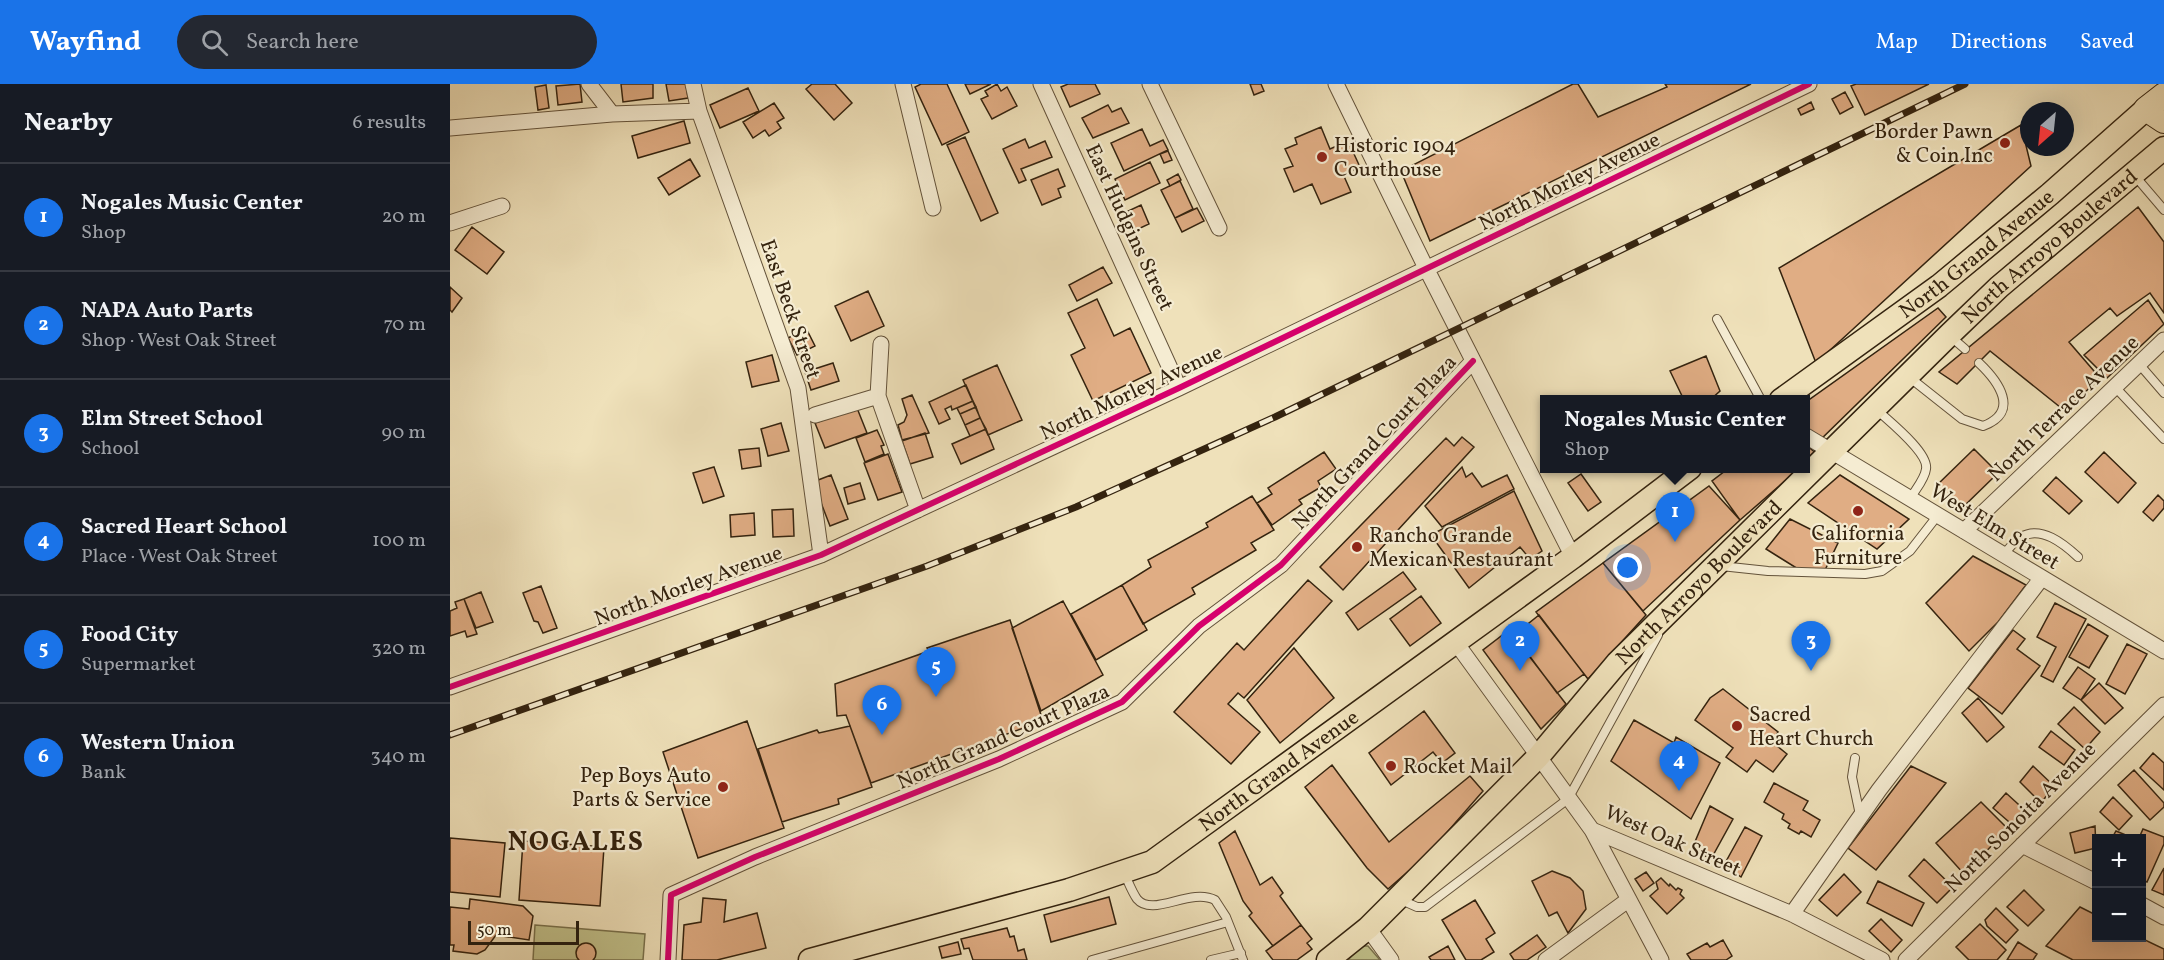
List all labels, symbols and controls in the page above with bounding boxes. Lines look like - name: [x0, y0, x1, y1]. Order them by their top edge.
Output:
- search box: [177, 15, 597, 69]
- text: Wayfind: [30, 23, 141, 62]
- icon: search: [198, 26, 231, 59]
- text: Search here: [246, 27, 359, 58]
- text: Map: [1876, 28, 1918, 57]
- text: Directions: [1951, 28, 2047, 57]
- text: Saved: [2080, 28, 2134, 57]
- north arrow: [2020, 102, 2074, 156]
- text: Nearby: [24, 105, 113, 141]
- text: 6 results: [353, 109, 426, 137]
- place label: Border Pawn & Coin Inc: [1874, 118, 1993, 171]
- street label: North Morley Avenue: [1474, 126, 1665, 239]
- place label: Historic 1904 Courthouse: [1334, 132, 1456, 185]
- marker: Border Pawn & Coin Inc: [1998, 136, 2012, 150]
- street label: East Hudgins Street: [1077, 139, 1180, 316]
- marker: Historic 1904 Courthouse: [1315, 150, 1329, 164]
- street label: North Arroyo Boulevard: [1956, 163, 2145, 331]
- street label: North Grand Avenue: [1894, 183, 2061, 326]
- text: Nogales Music Center: [81, 188, 303, 219]
- text: 1: [39, 203, 48, 231]
- text: 20 m: [382, 203, 426, 231]
- text: Shop: [81, 219, 126, 247]
- street label: East Beck Street: [752, 236, 827, 383]
- text: NAPA Auto Parts: [81, 296, 253, 327]
- text: 2: [38, 311, 49, 339]
- text: 70 m: [383, 311, 426, 339]
- text: Shop · West Oak Street: [81, 327, 277, 355]
- street label: North Terrace Avenue: [1982, 329, 2146, 489]
- street label: North Morley Avenue: [1036, 338, 1228, 448]
- street label: North Grand Court Plaza: [1286, 349, 1464, 537]
- popup: [1540, 395, 1810, 473]
- text: Elm Street School: [81, 404, 263, 435]
- text: Nogales Music Center: [1564, 405, 1786, 436]
- text: 3: [38, 419, 49, 447]
- text: 90 m: [382, 419, 426, 447]
- text: School: [81, 435, 139, 463]
- text: Shop: [1564, 436, 1609, 464]
- street label: West Elm Street: [1924, 477, 2065, 577]
- pin: 1: [1656, 492, 1694, 542]
- street label: North Arroyo Boulevard: [1610, 494, 1790, 672]
- marker: California Furniture: [1851, 504, 1865, 518]
- text: Sacred Heart School: [81, 512, 287, 543]
- place label: California Furniture: [1811, 520, 1905, 573]
- place label: Rancho Grande Mexican Restaurant: [1369, 522, 1554, 575]
- text: 4: [37, 527, 50, 555]
- text: 100 m: [372, 527, 426, 555]
- street label: North Morley Avenue: [590, 539, 787, 634]
- marker: Rancho Grande Mexican Restaurant: [1350, 540, 1364, 554]
- text: Place · West Oak Street: [81, 543, 278, 571]
- your location: [1613, 553, 1642, 582]
- text: Food City: [81, 620, 178, 651]
- pin: 2: [1500, 622, 1540, 671]
- pin: 3: [1792, 622, 1830, 671]
- text: 5: [39, 635, 48, 663]
- text: 320 m: [371, 635, 426, 663]
- pin: 5: [916, 648, 956, 697]
- text: Supermarket: [81, 651, 196, 679]
- street label: North Grand Court Plaza: [893, 677, 1115, 797]
- pin: 6: [862, 686, 902, 735]
- place label: Sacred Heart Church: [1749, 701, 1874, 754]
- street label: North Grand Avenue: [1193, 704, 1365, 840]
- marker: Sacred Heart Church: [1730, 719, 1744, 733]
- text: Western Union: [81, 728, 235, 759]
- street label: North Sonoita Avenue: [1939, 736, 2103, 900]
- pin: 4: [1660, 742, 1698, 791]
- text: 6: [38, 743, 49, 771]
- text: 340 m: [370, 743, 426, 771]
- place label: Rocket Mail: [1403, 753, 1512, 782]
- text: Bank: [81, 759, 126, 787]
- marker: Rocket Mail: [1384, 759, 1398, 773]
- place label: Pep Boys Auto Parts & Service: [572, 762, 711, 815]
- marker: Pep Boys Auto Parts & Service: [716, 780, 730, 794]
- street label: West Oak Street: [1600, 798, 1745, 884]
- district label: NOGALES: [508, 824, 644, 862]
- map controls: [2092, 834, 2146, 942]
- button: +: [2092, 834, 2146, 888]
- button: −: [2092, 888, 2146, 942]
- scale bar: [468, 918, 579, 946]
- text: 50 m: [477, 920, 511, 942]

